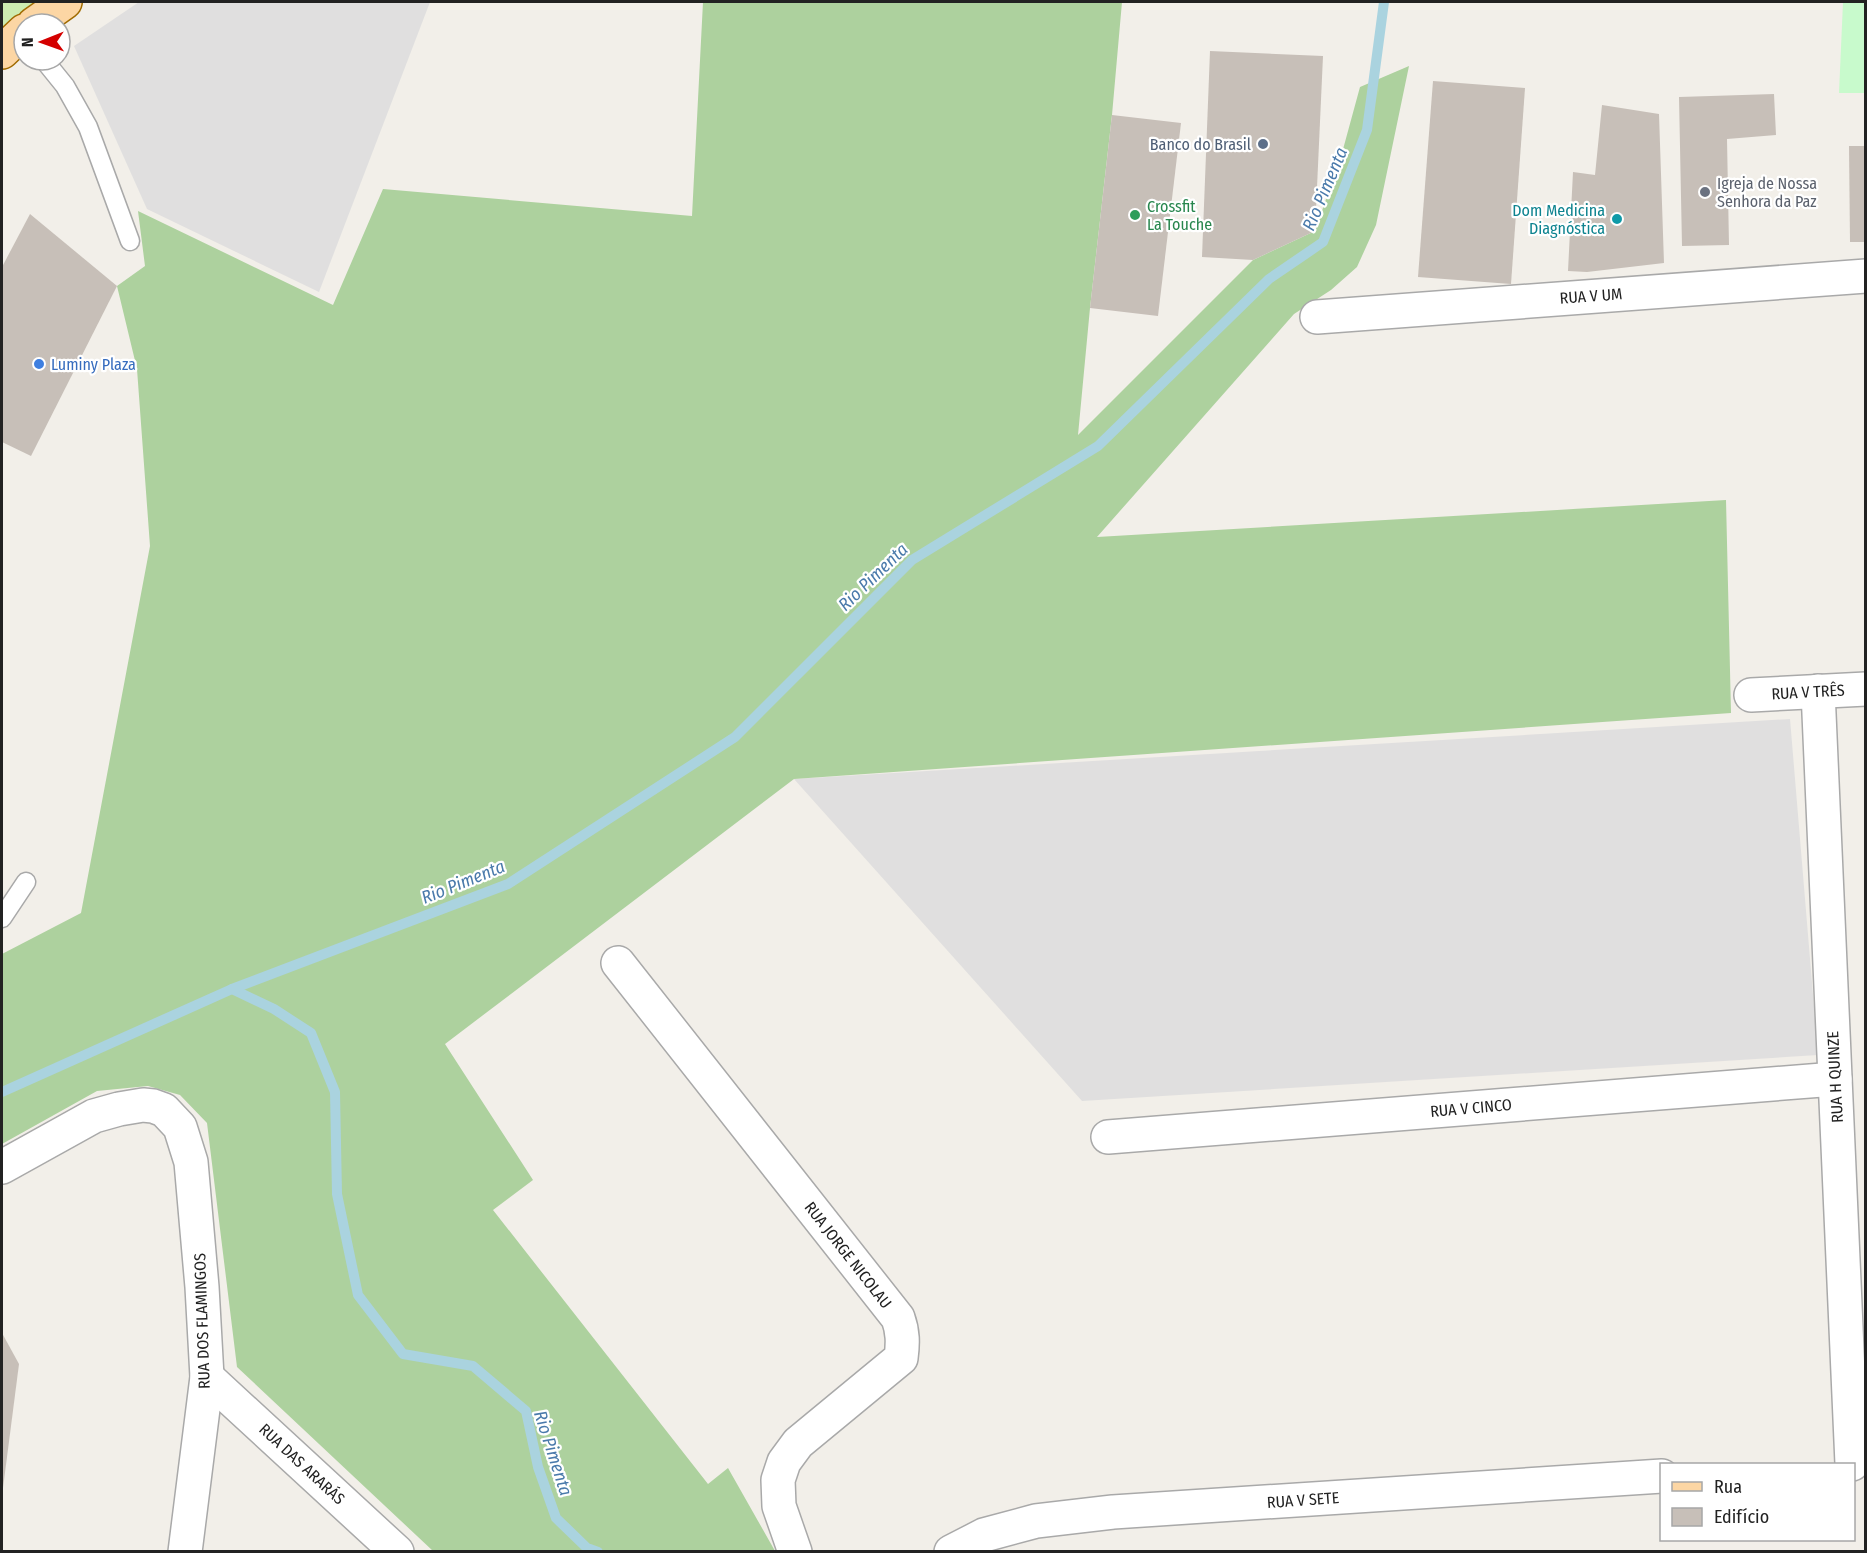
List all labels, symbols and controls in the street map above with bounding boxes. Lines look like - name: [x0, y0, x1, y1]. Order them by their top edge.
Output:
- north arrow: [12, 12, 72, 72]
- text: N: [18, 37, 37, 47]
- place label: Banco do Brasil: [1150, 135, 1251, 154]
- marker: Banco do Brasil: [1256, 137, 1270, 151]
- water label: Rio Pimenta: [1298, 144, 1352, 234]
- place label: Igreja de Nossa Senhora da Paz: [1717, 174, 1817, 211]
- marker: Igreja de Nossa Senhora da Paz: [1698, 185, 1712, 199]
- place label: Crossfit La Touche: [1147, 197, 1212, 234]
- place label: Dom Medicina Diagnóstica: [1512, 201, 1605, 238]
- marker: Crossfit La Touche: [1128, 208, 1142, 222]
- marker: Dom Medicina Diagnóstica: [1610, 212, 1624, 226]
- street label: RUA V UM: [1559, 284, 1623, 308]
- place label: Luminy Plaza: [51, 355, 136, 374]
- marker: Luminy Plaza: [32, 357, 46, 371]
- water label: Rio Pimenta: [834, 538, 912, 616]
- street label: RUA V TRÊS: [1771, 681, 1845, 703]
- water label: Rio Pimenta: [418, 855, 508, 909]
- street label: RUA H QUINZE: [1823, 1031, 1847, 1123]
- street label: RUA V CINCO: [1429, 1095, 1513, 1121]
- street label: RUA JORGE NICOLAU: [801, 1198, 895, 1312]
- street label: RUA DOS FLAMINGOS: [190, 1253, 214, 1389]
- water label: Rio Pimenta: [529, 1408, 577, 1498]
- street label: RUA DAS ARARÁS: [255, 1420, 349, 1508]
- legend: [1660, 1463, 1855, 1541]
- text: Rua: [1714, 1476, 1742, 1498]
- street label: RUA V SETE: [1266, 1488, 1340, 1512]
- text: Edifício: [1714, 1506, 1769, 1528]

